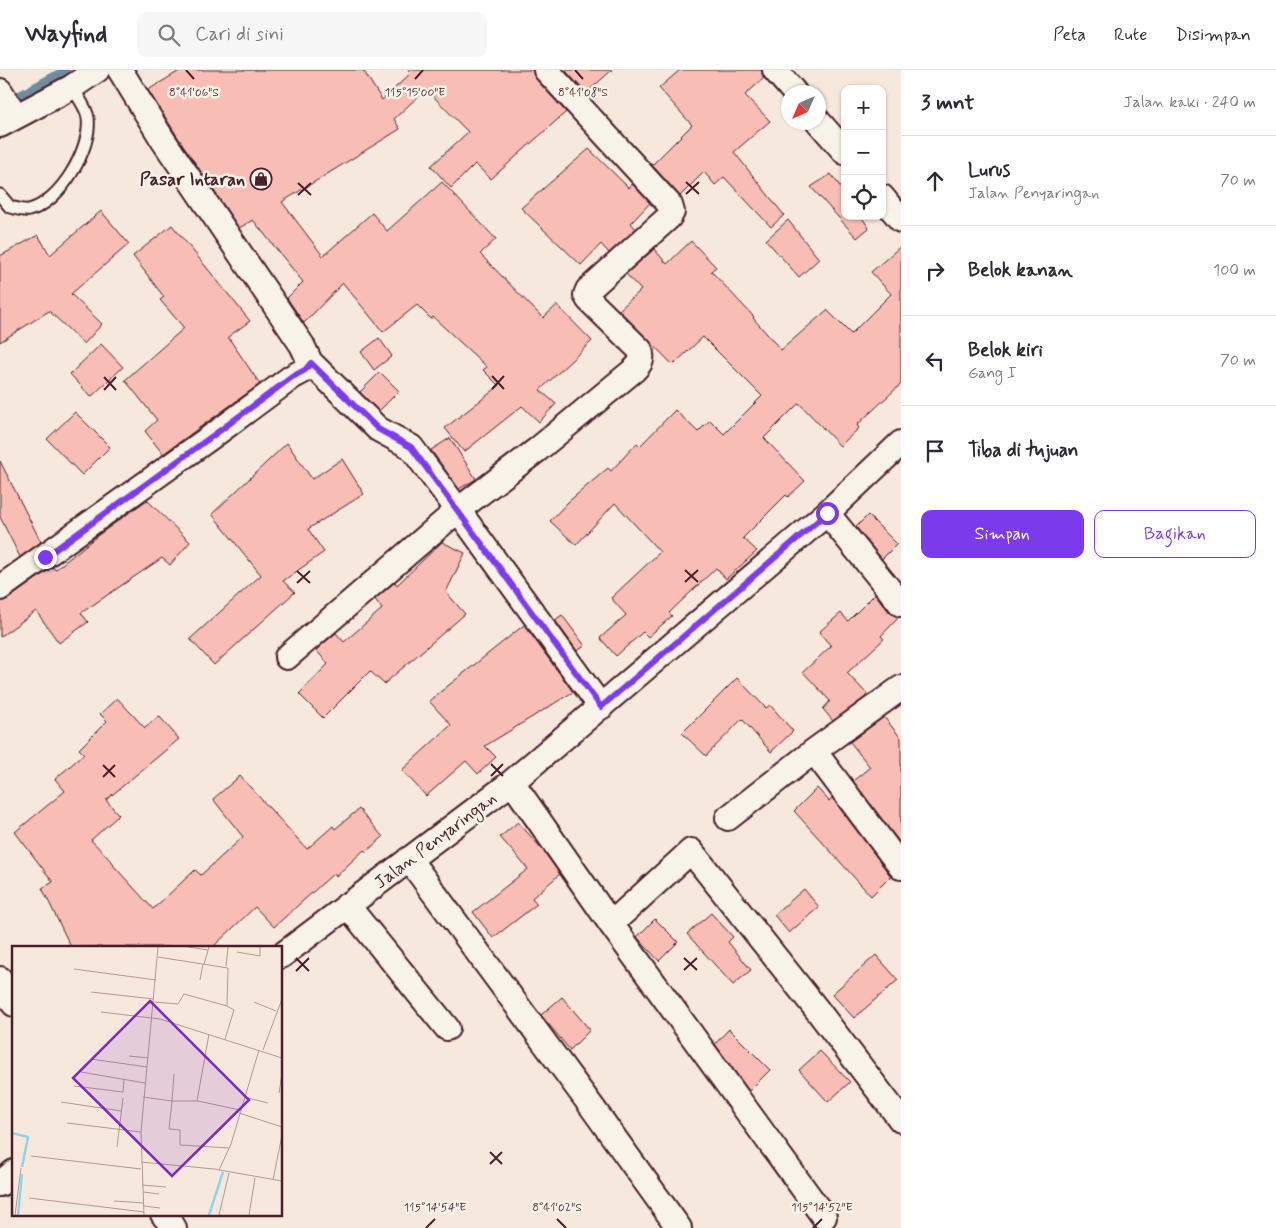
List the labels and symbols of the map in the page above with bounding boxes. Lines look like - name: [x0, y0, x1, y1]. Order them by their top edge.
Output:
- text: 8°41'06"S: [169, 85, 219, 101]
- text: 115°15'00"E: [385, 85, 445, 101]
- text: 8°41'08"S: [558, 85, 608, 101]
- north arrow: [781, 85, 826, 130]
- shop icon: Pasar Intaran: [249, 167, 273, 191]
- place label: Pasar Intaran: [140, 168, 245, 192]
- route start: [816, 502, 839, 525]
- route end: [34, 546, 57, 569]
- street label: Jalan Penyaringan: [369, 787, 502, 896]
- inset map: [12, 946, 282, 1216]
- text: 115°14'54"E: [404, 1200, 466, 1216]
- text: 8°41'02"S: [532, 1200, 582, 1216]
- text: 115°14'52"E: [791, 1200, 853, 1216]

